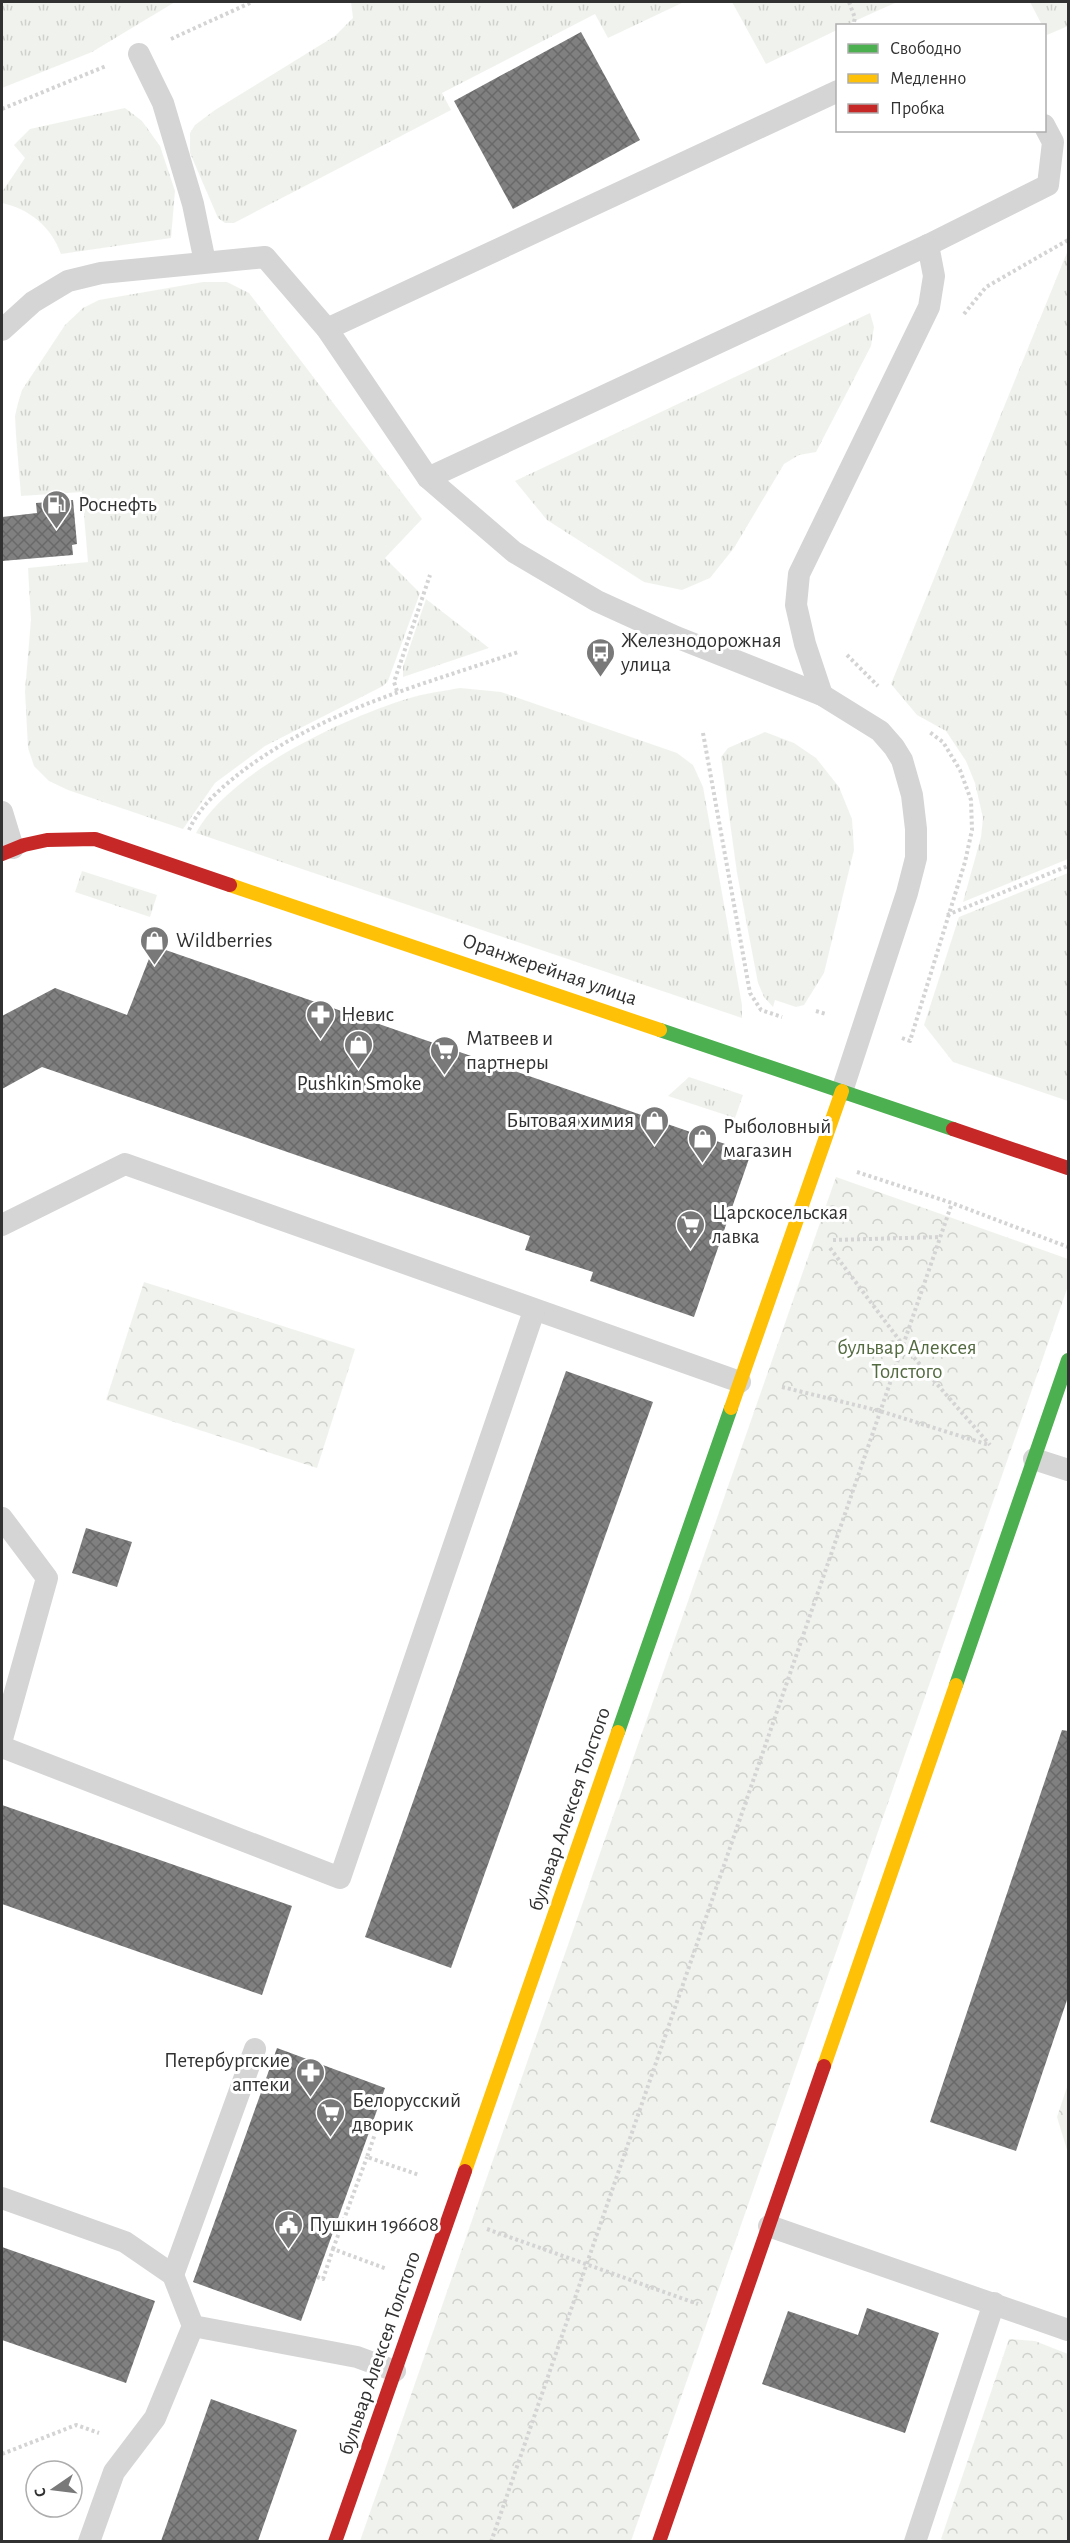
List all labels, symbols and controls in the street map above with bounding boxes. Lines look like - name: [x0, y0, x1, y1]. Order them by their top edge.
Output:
- legend: [836, 24, 1046, 132]
- text: Свободно: [890, 39, 962, 58]
- text: Медленно: [890, 70, 966, 88]
- text: Пробка: [890, 99, 945, 118]
- fuel station icon: Роснефть: [41, 488, 73, 530]
- place label: Роснефть: [78, 494, 157, 515]
- place label: Железнодорожная улица: [620, 630, 781, 675]
- bus stop icon: Железнодорожная улица: [584, 636, 616, 678]
- shop icon: Wildberries: [139, 924, 171, 966]
- place label: Wildberries: [176, 930, 272, 951]
- street label: Оранжерейная улица: [460, 930, 640, 1009]
- pharmacy icon: Невис: [304, 998, 336, 1040]
- place label: Невис: [341, 1004, 394, 1025]
- shop icon: Pushkin Smoke: [343, 1028, 375, 1070]
- place label: Матвеев и партнеры: [466, 1028, 553, 1073]
- supermarket icon: Матвеев и партнеры: [429, 1034, 461, 1076]
- place label: Pushkin Smoke: [297, 1073, 421, 1094]
- shop icon: Бытовая химия: [639, 1104, 671, 1146]
- place label: Бытовая химия: [506, 1110, 634, 1131]
- place label: Рыболовный магазин: [723, 1116, 831, 1161]
- shop icon: Рыболовный магазин: [686, 1122, 718, 1164]
- place label: Царскосельская лавка: [712, 1202, 848, 1247]
- supermarket icon: Царскосельская лавка: [675, 1208, 707, 1250]
- park label: бульвар Алексея Толстого: [837, 1337, 977, 1382]
- street label: бульвар Алексея Толстого: [525, 1705, 614, 1914]
- place label: Петербургские аптеки: [164, 2050, 290, 2095]
- pharmacy icon: Петербургские аптеки: [295, 2056, 327, 2098]
- place label: Белорусский дворик: [352, 2090, 461, 2135]
- supermarket icon: Белорусский дворик: [315, 2096, 347, 2138]
- public building icon: Пушкин 196608: [272, 2208, 304, 2250]
- place label: Пушкин 196608: [309, 2214, 439, 2235]
- street label: бульвар Алексея Толстого: [335, 2249, 424, 2458]
- north arrow: [24, 2459, 84, 2519]
- text: С: [32, 2486, 49, 2499]

